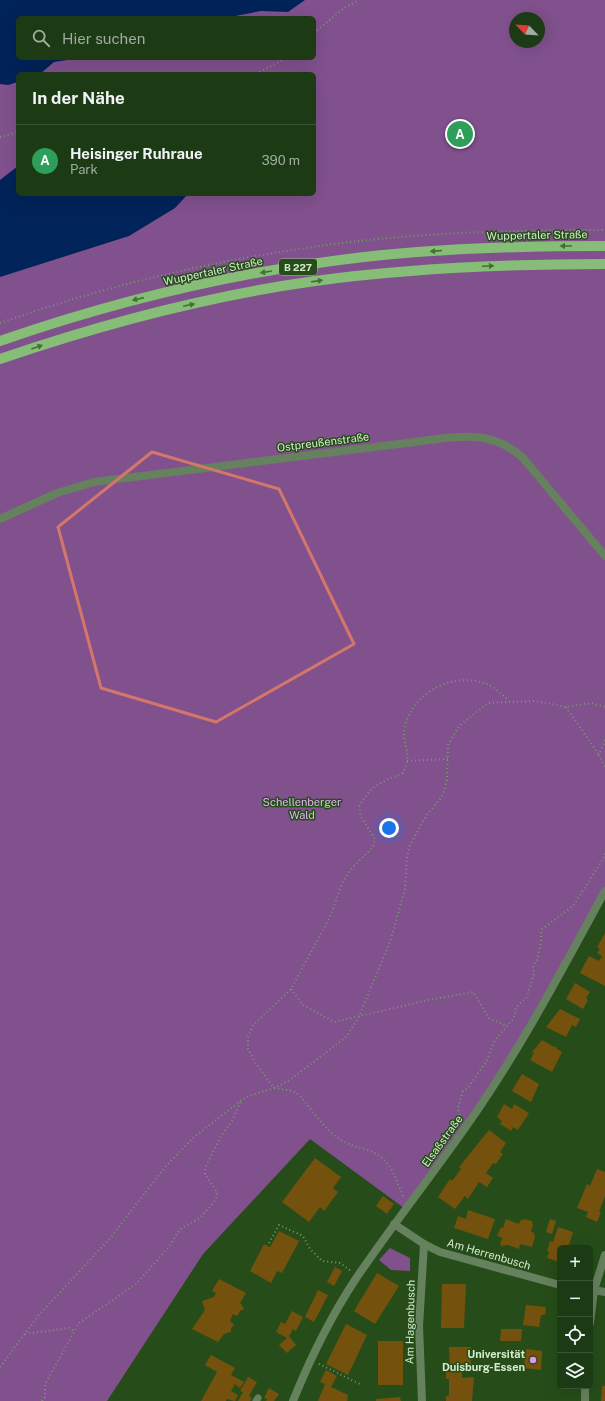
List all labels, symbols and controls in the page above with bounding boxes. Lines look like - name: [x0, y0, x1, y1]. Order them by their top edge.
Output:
- north arrow: [509, 12, 545, 48]
- search box: [16, 16, 316, 60]
- icon: search: [30, 27, 52, 49]
- text: Hier suchen: [62, 30, 145, 47]
- text: In der Nähe: [32, 88, 125, 108]
- pin: A: [447, 119, 473, 149]
- text: Heisinger Ruhraue: [70, 145, 203, 162]
- text: A: [40, 153, 50, 168]
- text: 390 m: [262, 153, 300, 168]
- text: Park: [70, 162, 98, 177]
- street label: Wuppertaler Straße: [486, 228, 588, 242]
- one-way arrow: [559, 243, 572, 249]
- one-way arrow: [430, 247, 442, 254]
- street label: Wuppertaler Straße: [162, 255, 264, 287]
- road number: B 227: [279, 259, 317, 275]
- one-way arrow: [482, 263, 495, 269]
- one-way arrow: [259, 269, 272, 275]
- one-way arrow: [311, 278, 323, 284]
- one-way arrow: [132, 296, 144, 302]
- one-way arrow: [183, 301, 195, 307]
- one-way arrow: [31, 343, 43, 349]
- street label: Ostpreußenstraße: [276, 430, 370, 454]
- park label: Schellenberger Wald: [263, 796, 341, 821]
- your location: [379, 818, 399, 838]
- street label: Elsaßstraße: [419, 1113, 465, 1169]
- street label: Am Herrenbusch: [446, 1236, 532, 1272]
- map controls: [557, 1245, 593, 1389]
- button: +: [557, 1245, 593, 1281]
- street label: Am Hagenbusch: [403, 1280, 417, 1364]
- button: −: [557, 1281, 593, 1317]
- button: locate: [557, 1317, 593, 1353]
- place label: Universität Duisburg-Essen: [442, 1348, 525, 1373]
- button: layers: [557, 1353, 593, 1389]
- marker: Universität Duisburg-Essen: [528, 1355, 538, 1365]

